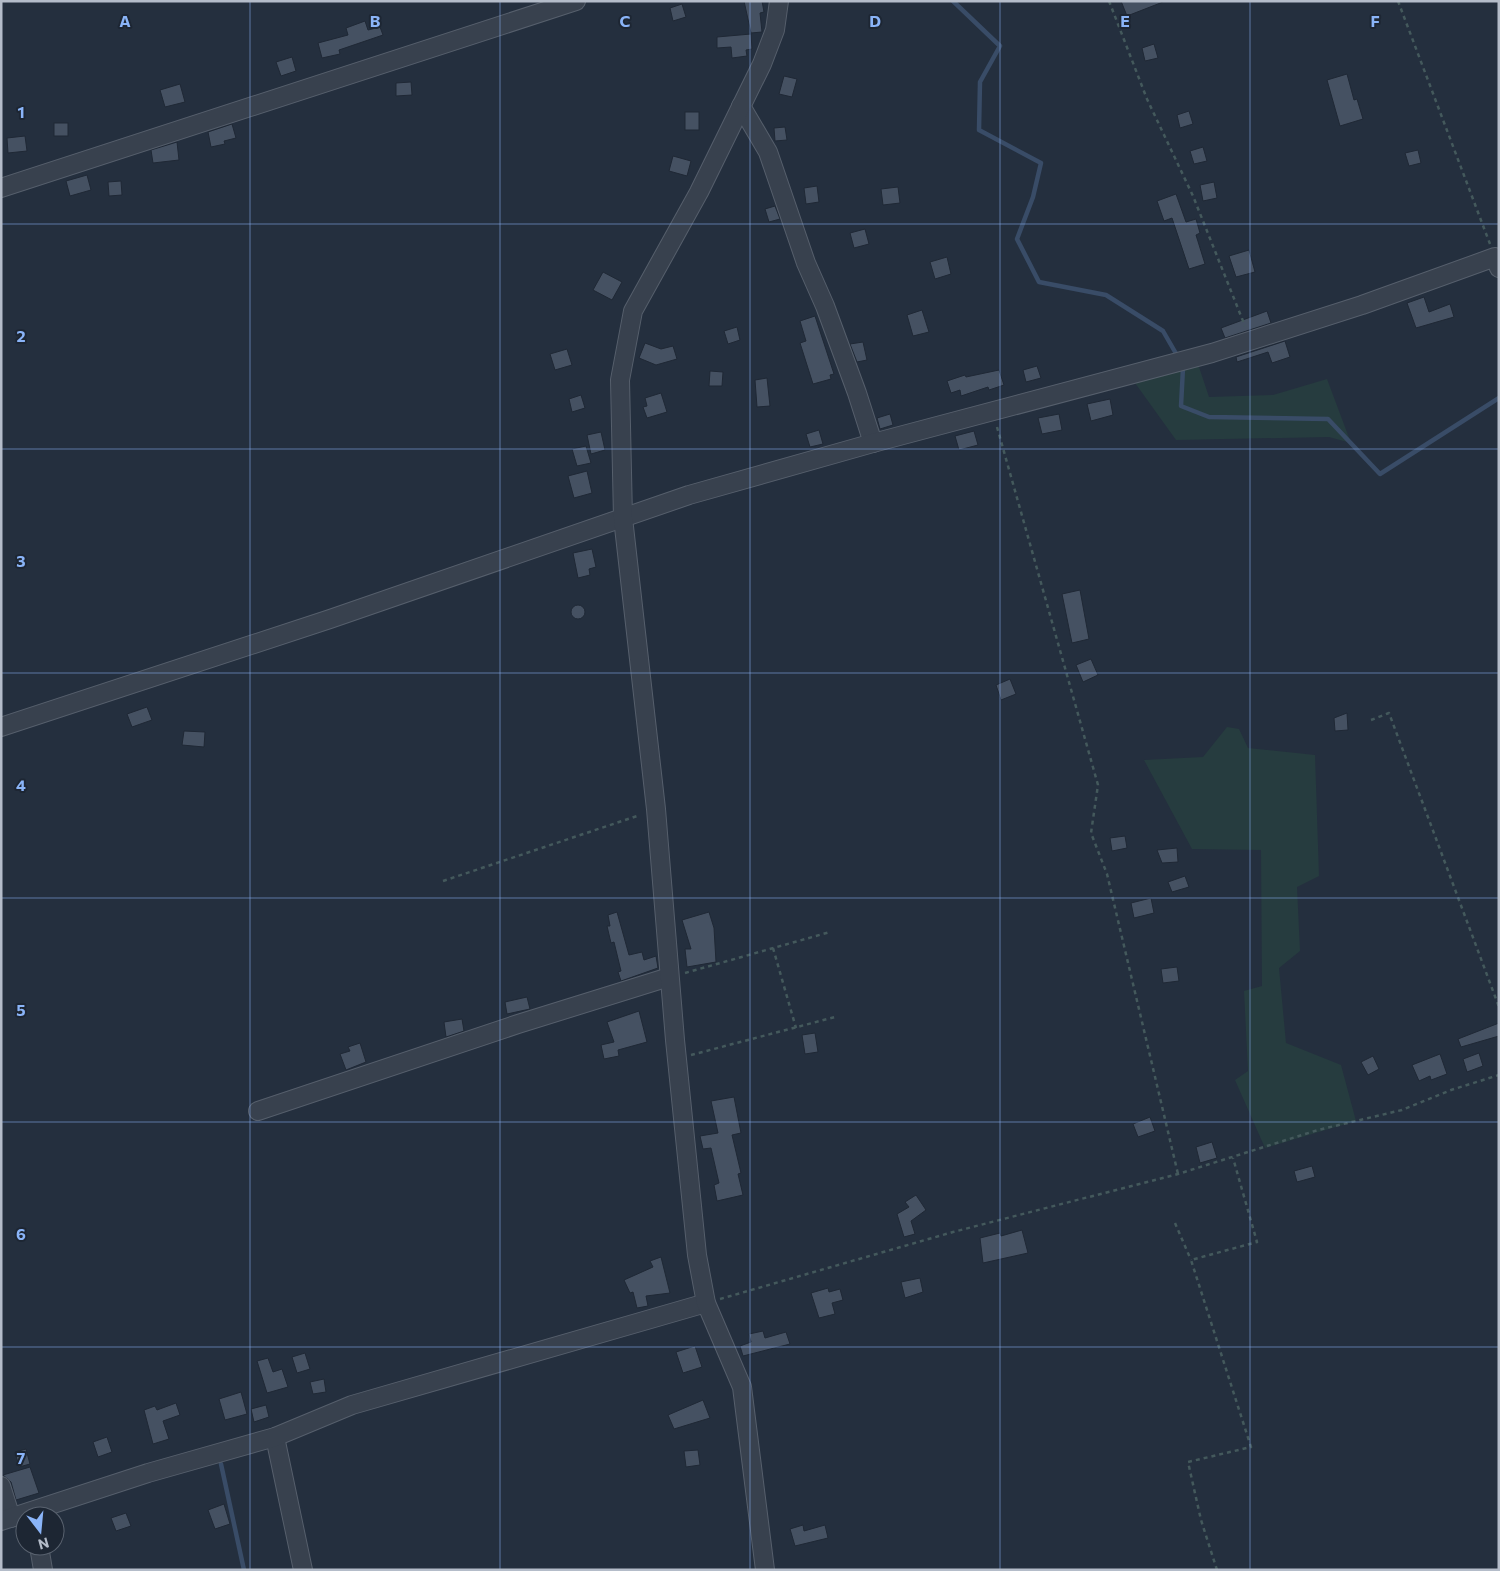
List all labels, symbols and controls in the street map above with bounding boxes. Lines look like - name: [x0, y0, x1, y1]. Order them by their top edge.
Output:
- text: A: [119, 11, 131, 30]
- text: B: [370, 11, 381, 30]
- text: C: [620, 11, 631, 30]
- text: D: [869, 11, 881, 30]
- text: E: [1120, 11, 1130, 30]
- text: F: [1370, 11, 1380, 30]
- text: 1: [17, 102, 25, 121]
- text: 2: [16, 326, 26, 345]
- text: 3: [16, 551, 26, 570]
- text: 4: [16, 775, 26, 794]
- text: 5: [16, 1000, 26, 1019]
- text: 6: [16, 1224, 26, 1243]
- text: 7: [17, 1448, 26, 1467]
- north arrow: [15, 1506, 65, 1556]
- text: N: [36, 1534, 51, 1554]

